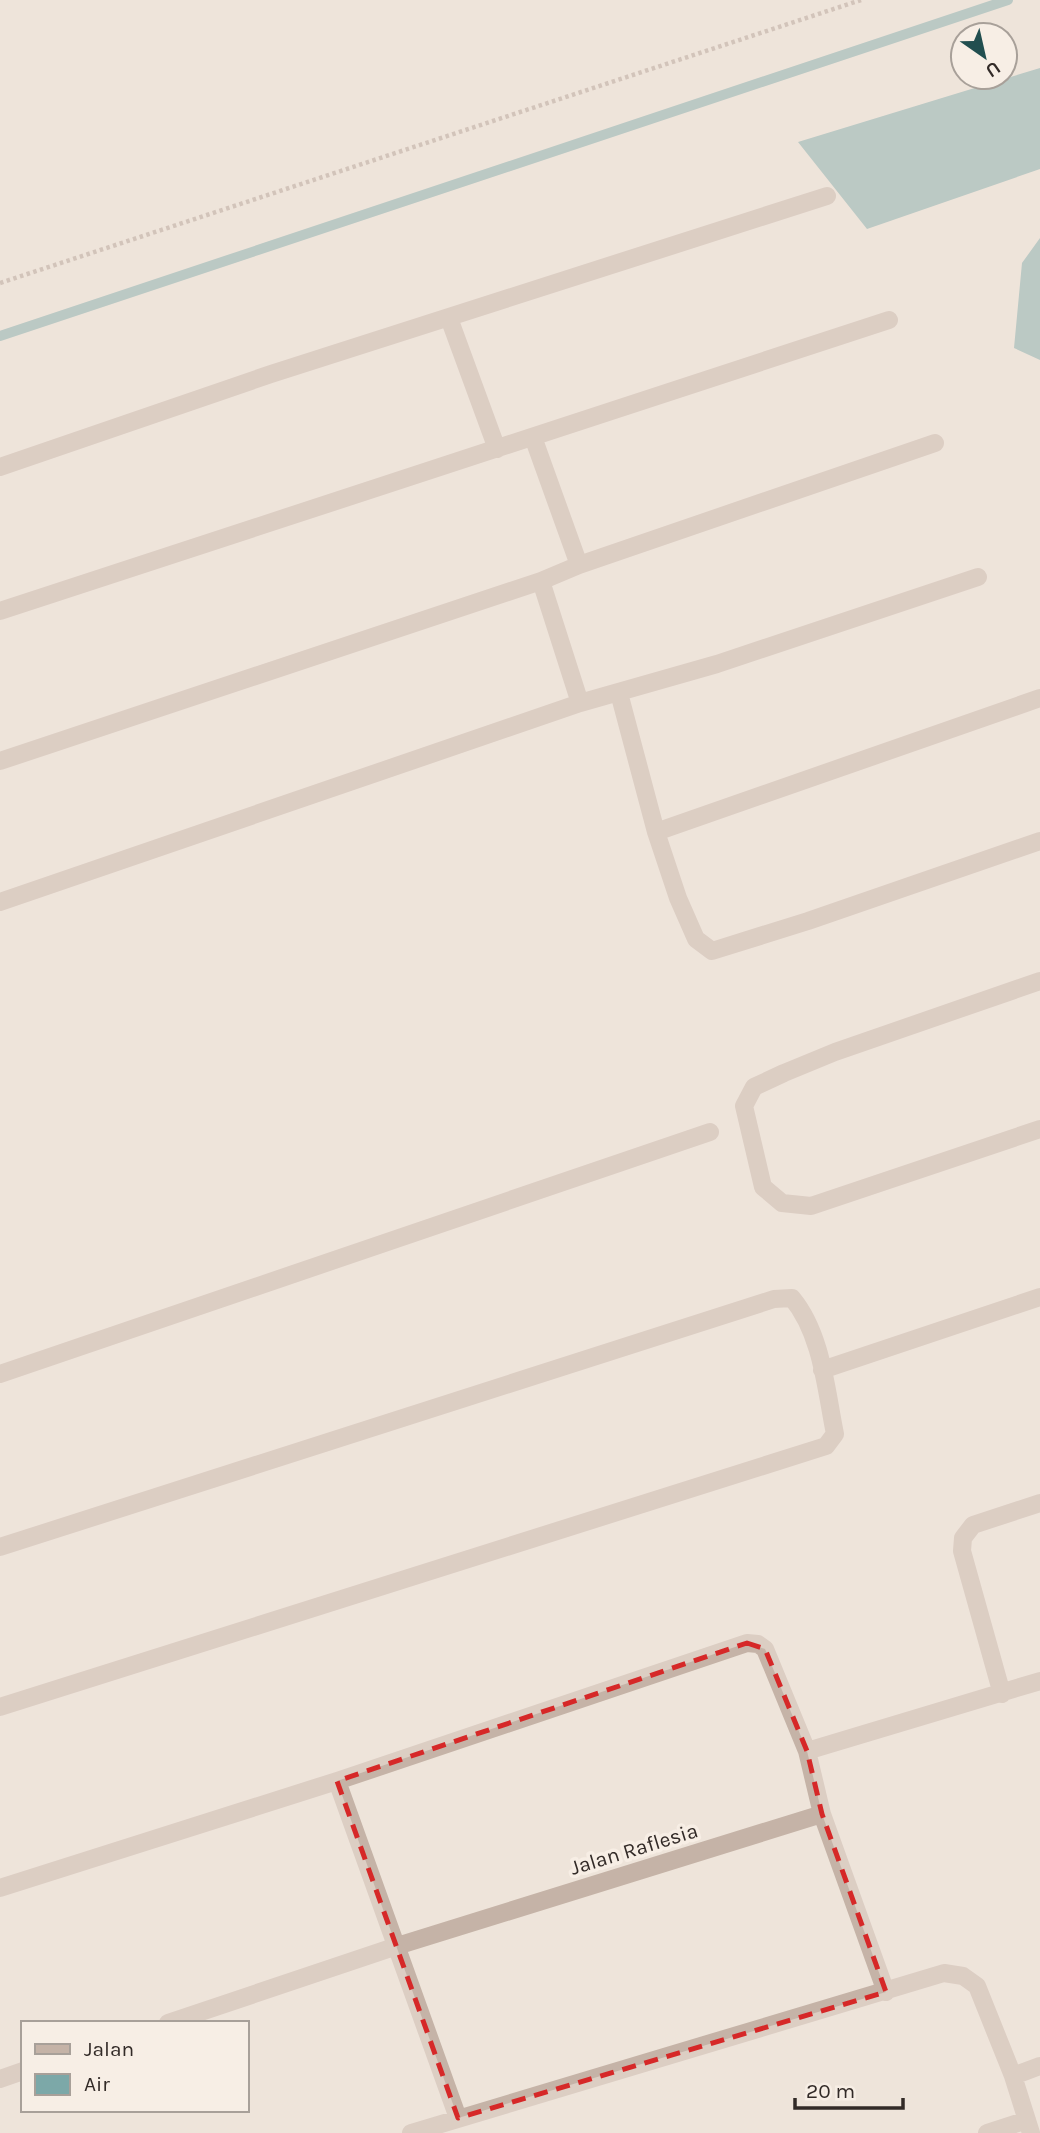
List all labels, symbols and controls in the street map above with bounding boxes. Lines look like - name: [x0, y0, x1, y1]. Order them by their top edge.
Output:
- north arrow: [949, 21, 1019, 91]
- text: U: [981, 56, 1005, 82]
- street label: Jalan Raflesia: [567, 1818, 701, 1880]
- legend: [21, 2021, 248, 2112]
- text: Jalan: [84, 2037, 134, 2061]
- scale bar: [795, 2066, 904, 2110]
- text: Air: [84, 2072, 110, 2096]
- text: 20 m: [806, 2079, 855, 2103]

